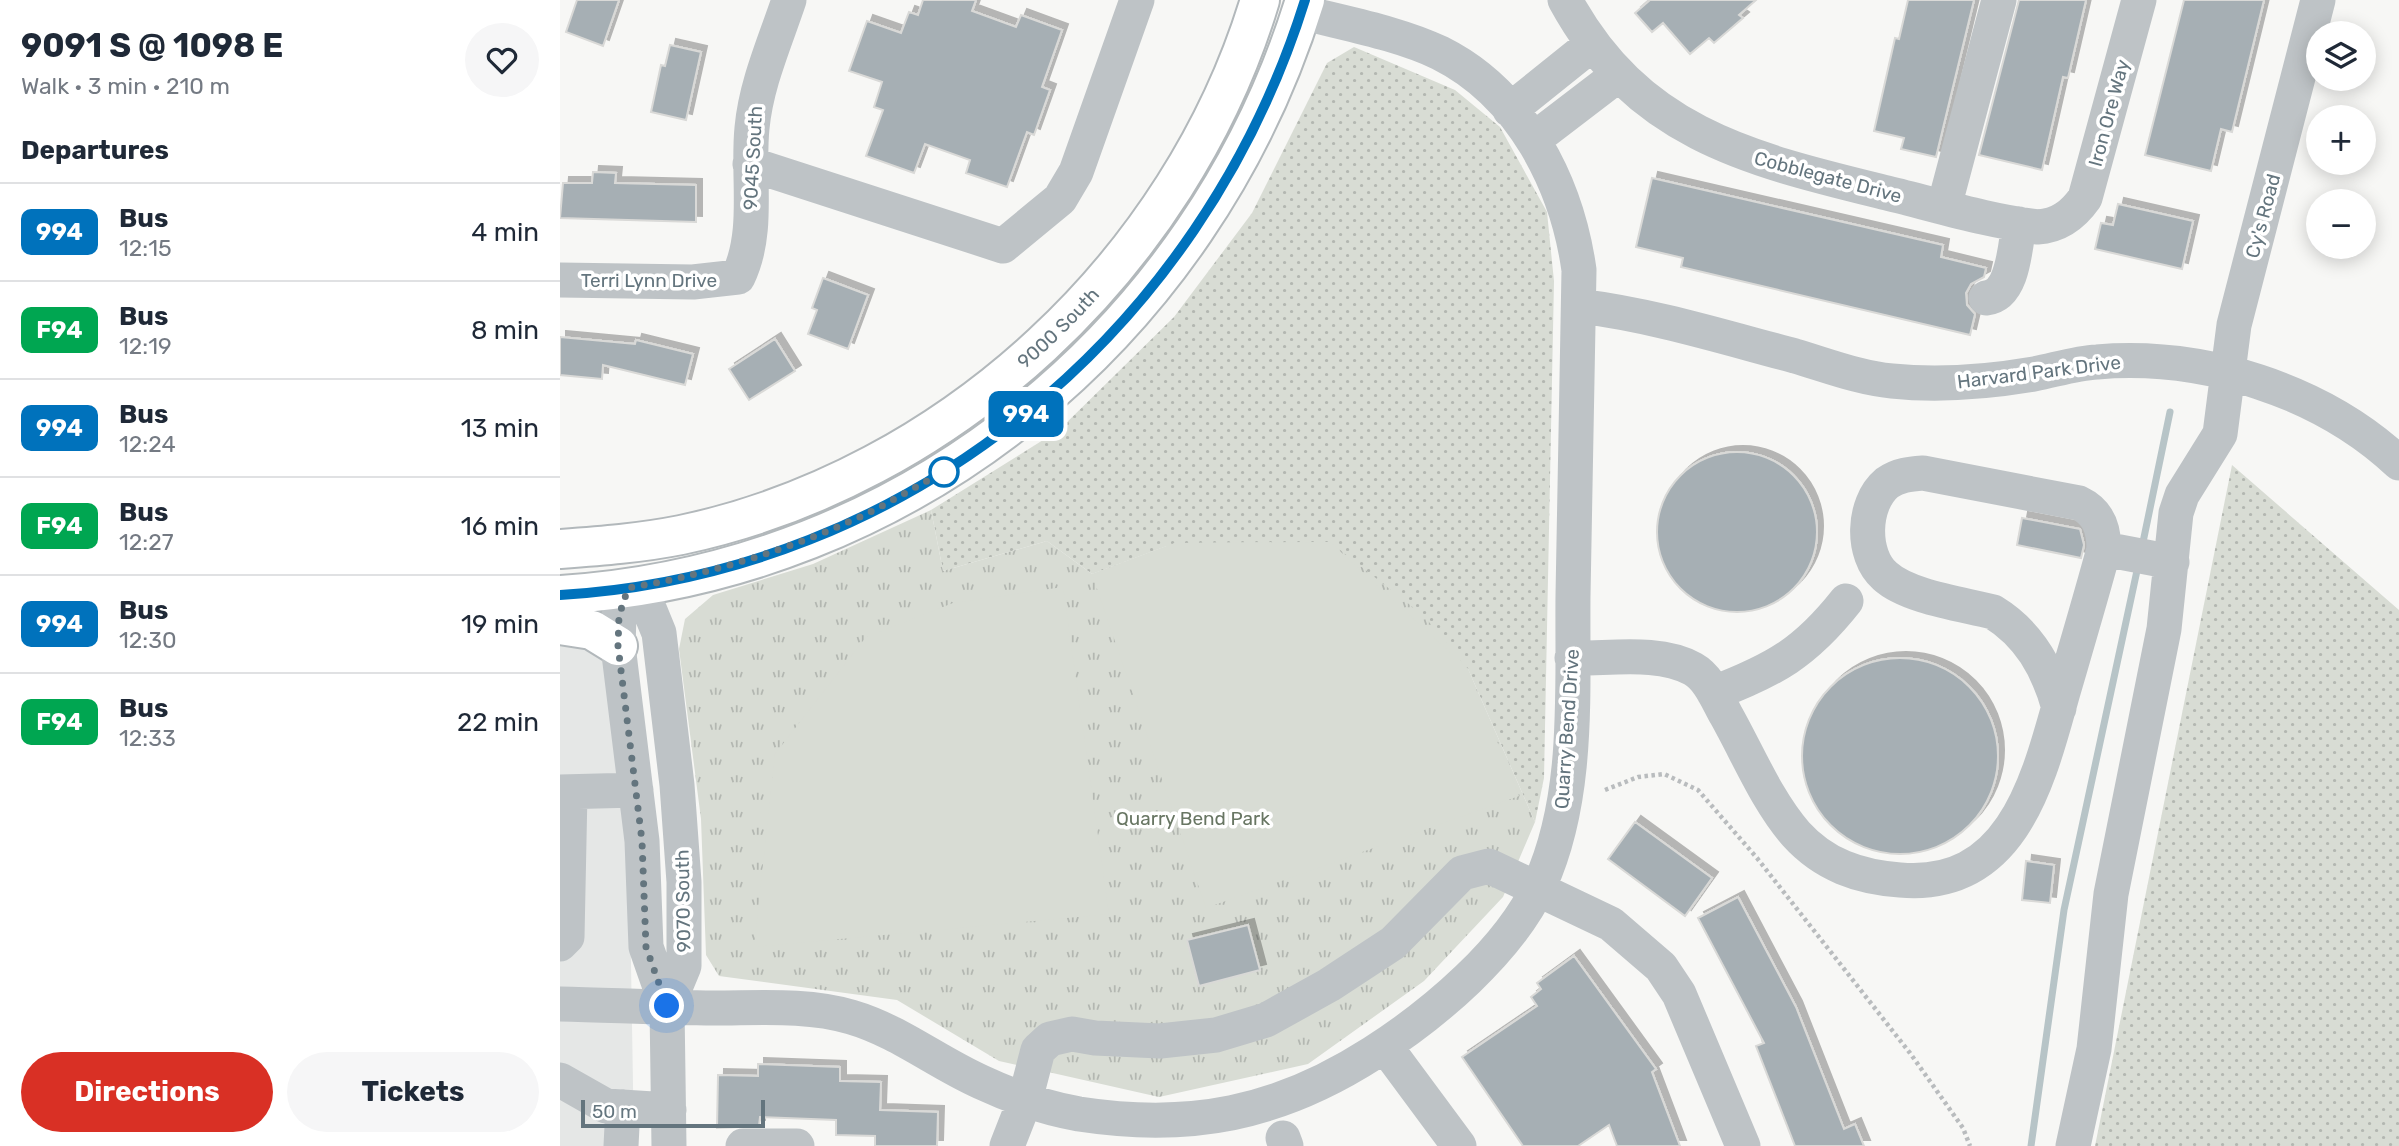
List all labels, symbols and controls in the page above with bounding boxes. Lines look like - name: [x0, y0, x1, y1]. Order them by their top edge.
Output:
- map controls: [2306, 21, 2376, 259]
- button: layers: [2306, 21, 2376, 91]
- button: heart: [465, 23, 539, 97]
- text: 9091 S @ 1098 E: [21, 26, 283, 65]
- street label: Iron Ore Way: [2084, 57, 2134, 169]
- text: Walk · 3 min · 210 m: [21, 72, 230, 100]
- street label: 9045 South: [739, 105, 767, 211]
- button: +: [2306, 105, 2376, 175]
- text: Departures: [21, 135, 169, 166]
- street label: Cobblegate Drive: [1752, 146, 1904, 208]
- street label: Cy's Road: [2241, 171, 2285, 261]
- button: −: [2306, 189, 2376, 259]
- text: Bus: [119, 203, 168, 234]
- text: 4 min: [471, 217, 539, 248]
- text: 994: [36, 218, 83, 246]
- text: 12:15: [119, 234, 172, 262]
- street label: Terri Lynn Drive: [581, 269, 717, 292]
- street label: 9000 South: [1012, 283, 1104, 373]
- text: Bus: [119, 301, 168, 332]
- text: 8 min: [471, 315, 539, 346]
- text: F94: [36, 316, 83, 344]
- text: 12:19: [119, 332, 172, 360]
- street label: Harvard Park Drive: [1956, 351, 2122, 393]
- line badge: 994: [986, 391, 1066, 437]
- text: Bus: [119, 399, 168, 430]
- text: 994: [1003, 400, 1050, 428]
- text: 13 min: [461, 413, 539, 444]
- text: 994: [36, 414, 83, 442]
- text: 12:24: [119, 430, 176, 458]
- unlabelled marker: [929, 457, 959, 487]
- text: Bus: [119, 497, 168, 528]
- text: 16 min: [461, 511, 539, 542]
- text: F94: [36, 512, 83, 540]
- text: 12:27: [119, 528, 174, 556]
- text: Bus: [119, 595, 168, 626]
- text: 19 min: [461, 609, 539, 640]
- text: 994: [36, 610, 83, 638]
- text: 12:30: [119, 626, 177, 654]
- street label: Quarry Bend Drive: [1550, 648, 1584, 810]
- text: Bus: [119, 693, 168, 724]
- text: 22 min: [457, 707, 539, 738]
- text: F94: [36, 708, 83, 736]
- text: 12:33: [119, 724, 176, 752]
- park label: Quarry Bend Park: [1116, 807, 1270, 830]
- street label: 9070 South: [671, 849, 695, 953]
- your location: [649, 988, 684, 1023]
- button: Directions: [21, 1052, 273, 1132]
- button: Tickets: [287, 1052, 539, 1132]
- scale bar: [581, 1097, 765, 1129]
- text: 50 m: [592, 1100, 637, 1123]

